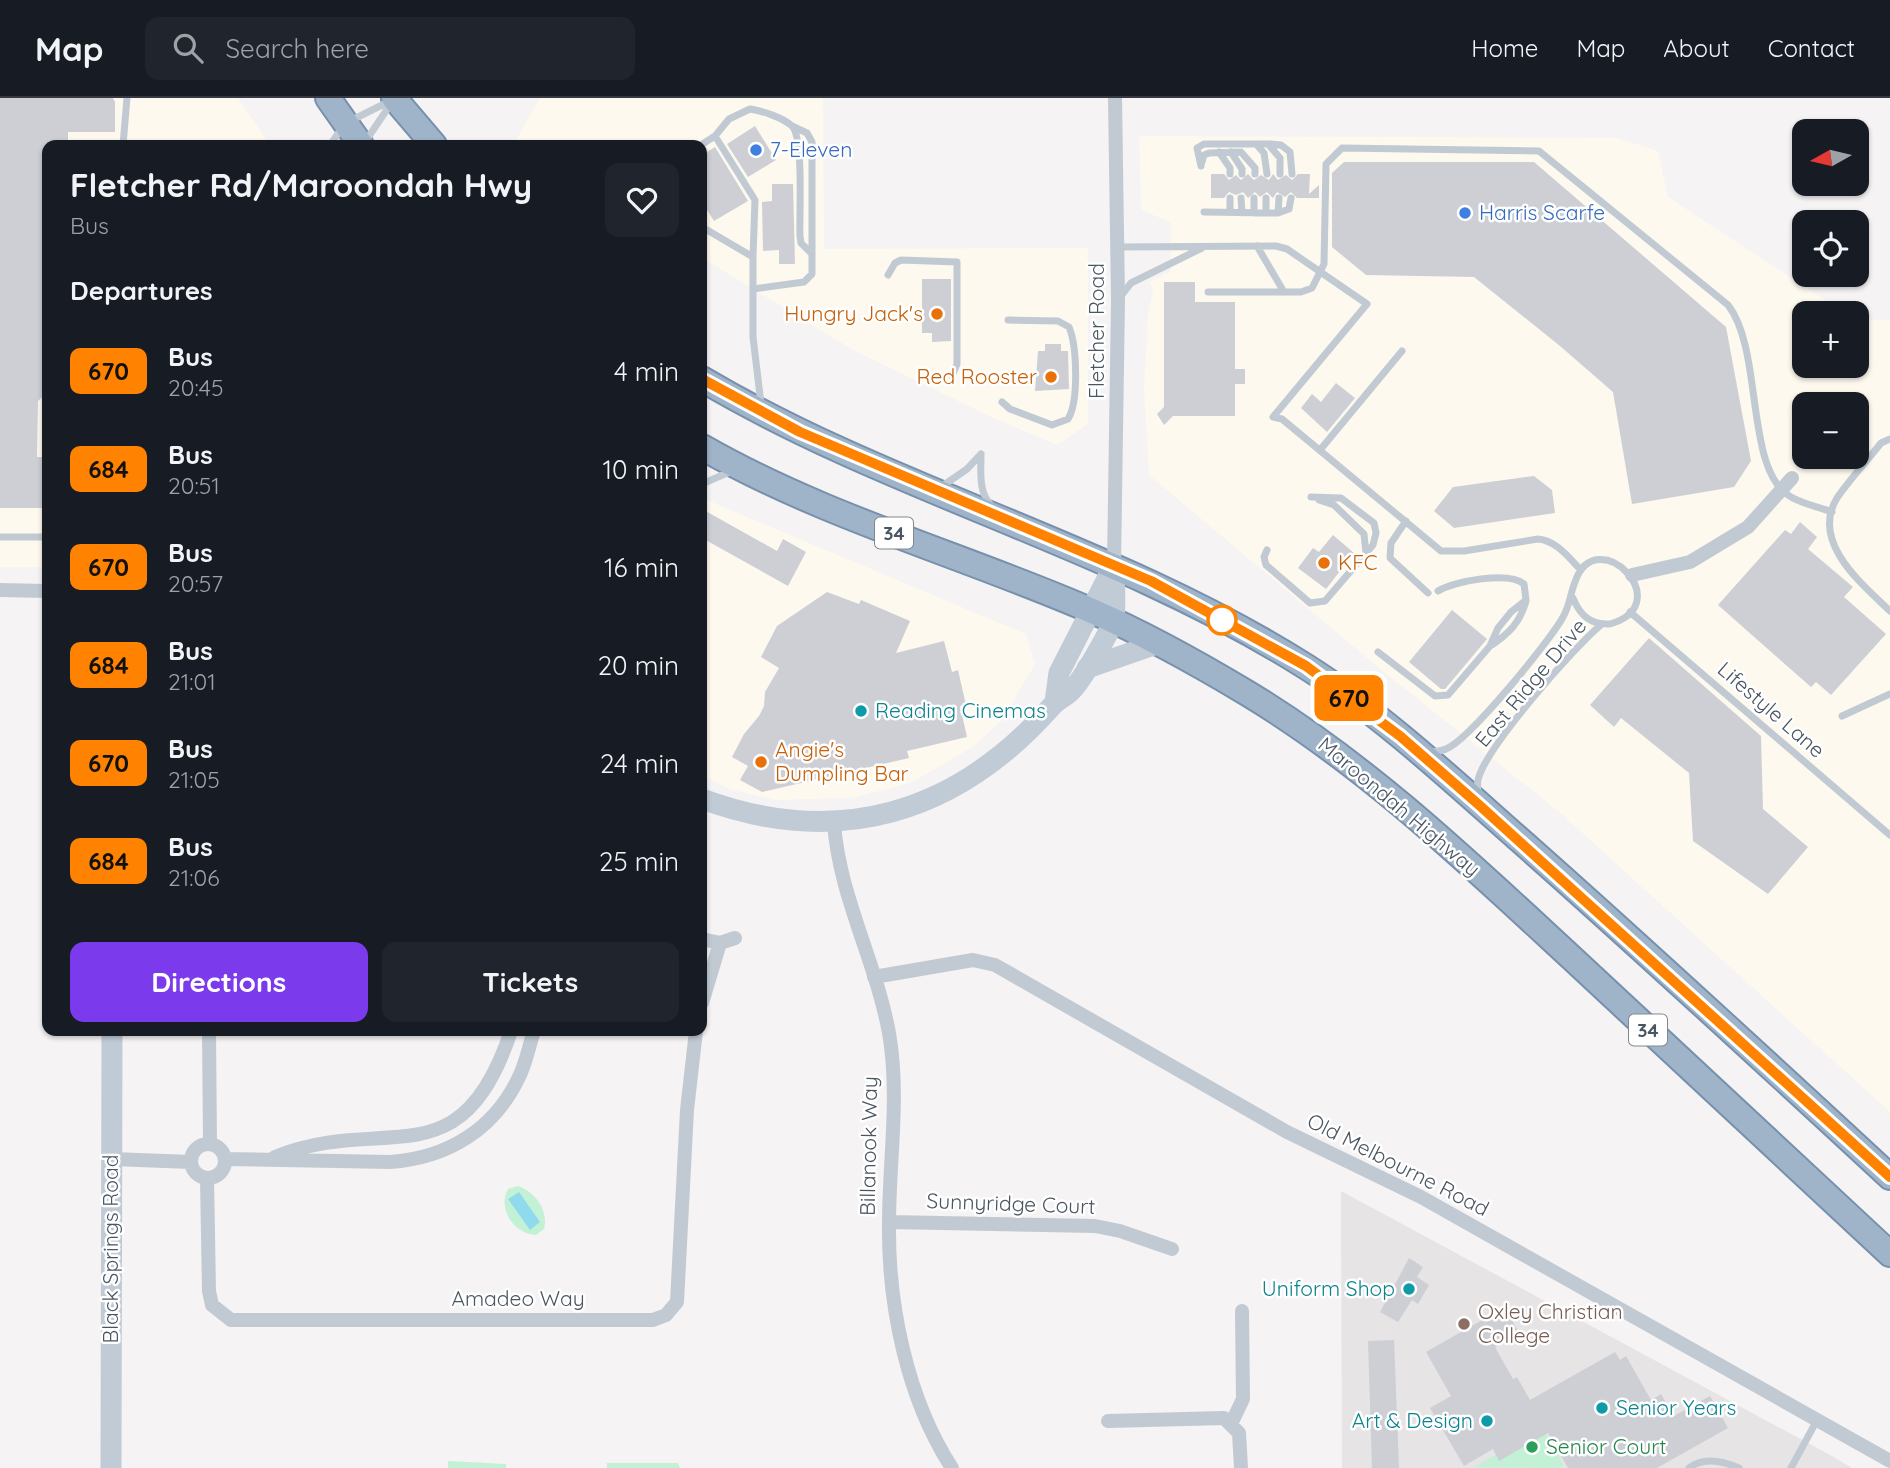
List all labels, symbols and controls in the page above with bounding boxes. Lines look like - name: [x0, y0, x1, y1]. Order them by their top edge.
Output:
- search box: [145, 17, 635, 80]
- text: Map: [35, 28, 103, 69]
- icon: search: [169, 29, 207, 67]
- text: Search here: [225, 32, 369, 65]
- text: Home: [1471, 33, 1538, 63]
- text: Map: [1576, 33, 1625, 63]
- text: About: [1663, 33, 1730, 63]
- text: Contact: [1768, 33, 1855, 63]
- north arrow: [1792, 119, 1869, 196]
- map controls: [1792, 119, 1869, 469]
- place label: 7-Eleven: [770, 136, 852, 162]
- marker: 7-Eleven: [748, 142, 764, 158]
- button: heart: [605, 163, 679, 237]
- text: Fletcher Rd/Maroondah Hwy: [70, 164, 532, 205]
- place label: Harris Scarfe: [1479, 199, 1605, 225]
- marker: Harris Scarfe: [1457, 205, 1473, 221]
- button: locate: [1792, 210, 1869, 287]
- text: Bus: [70, 211, 109, 240]
- street label: Fletcher Road: [1083, 263, 1109, 399]
- text: Departures: [70, 274, 213, 307]
- place label: Hungry Jack's: [784, 300, 923, 326]
- button: +: [1792, 301, 1869, 378]
- marker: Hungry Jack's: [929, 306, 945, 322]
- text: Bus: [168, 340, 213, 373]
- text: 4 min: [614, 355, 679, 388]
- text: 670: [88, 356, 129, 386]
- place label: Red Rooster: [917, 363, 1037, 389]
- marker: Red Rooster: [1043, 369, 1059, 385]
- text: 20:45: [168, 373, 224, 402]
- button: −: [1792, 392, 1869, 469]
- text: Bus: [168, 438, 213, 471]
- text: 10 min: [603, 453, 679, 486]
- text: 684: [88, 454, 129, 484]
- text: 20:51: [168, 471, 220, 500]
- road number: 34: [875, 518, 913, 548]
- text: Bus: [168, 536, 213, 569]
- place label: KFC: [1338, 549, 1378, 575]
- text: 16 min: [604, 551, 679, 584]
- text: 670: [88, 552, 129, 582]
- marker: KFC: [1316, 555, 1332, 571]
- text: 20:57: [168, 569, 223, 598]
- unlabelled marker: [1207, 605, 1237, 635]
- street label: East Ridge Drive: [1469, 613, 1591, 752]
- text: Bus: [168, 634, 213, 667]
- text: 20 min: [598, 649, 679, 682]
- text: 684: [88, 650, 129, 680]
- street label: Lifestyle Lane: [1713, 656, 1830, 763]
- text: 21:01: [168, 667, 216, 696]
- line badge: 670: [1309, 675, 1389, 721]
- text: 670: [1328, 683, 1370, 713]
- place label: Reading Cinemas: [875, 697, 1046, 723]
- marker: Reading Cinemas: [853, 703, 869, 719]
- street label: Maroondah Highway: [1313, 731, 1486, 882]
- text: Bus: [168, 732, 213, 765]
- place label: Angie's Dumpling Bar: [775, 736, 909, 786]
- text: 24 min: [600, 747, 679, 780]
- text: 670: [88, 748, 129, 778]
- marker: Angie's Dumpling Bar: [753, 754, 769, 770]
- text: 21:05: [168, 765, 220, 794]
- text: Bus: [168, 830, 213, 863]
- text: 25 min: [599, 845, 679, 878]
- text: 684: [88, 846, 129, 876]
- text: 21:06: [168, 863, 220, 892]
- button: Directions: [70, 942, 368, 1022]
- button: Tickets: [382, 942, 679, 1022]
- road number: 34: [1629, 1014, 1667, 1046]
- street label: Billanook Way: [854, 1076, 882, 1216]
- street label: Old Melbourne Road: [1303, 1107, 1494, 1221]
- street label: Black Springs Road: [97, 1155, 123, 1343]
- street label: Sunnyridge Court: [926, 1187, 1096, 1219]
- place label: Uniform Shop: [1262, 1275, 1395, 1301]
- marker: Uniform Shop: [1401, 1281, 1417, 1297]
- street label: Amadeo Way: [451, 1285, 585, 1311]
- place label: Oxley Christian College: [1478, 1298, 1623, 1348]
- marker: Oxley Christian College: [1456, 1316, 1472, 1332]
- place label: Senior Years: [1616, 1394, 1736, 1420]
- marker: Senior Years: [1594, 1400, 1610, 1416]
- place label: Art & Design: [1352, 1407, 1473, 1433]
- marker: Art & Design: [1479, 1413, 1495, 1429]
- place label: Senior Court: [1546, 1433, 1666, 1459]
- marker: Senior Court: [1524, 1439, 1540, 1455]

